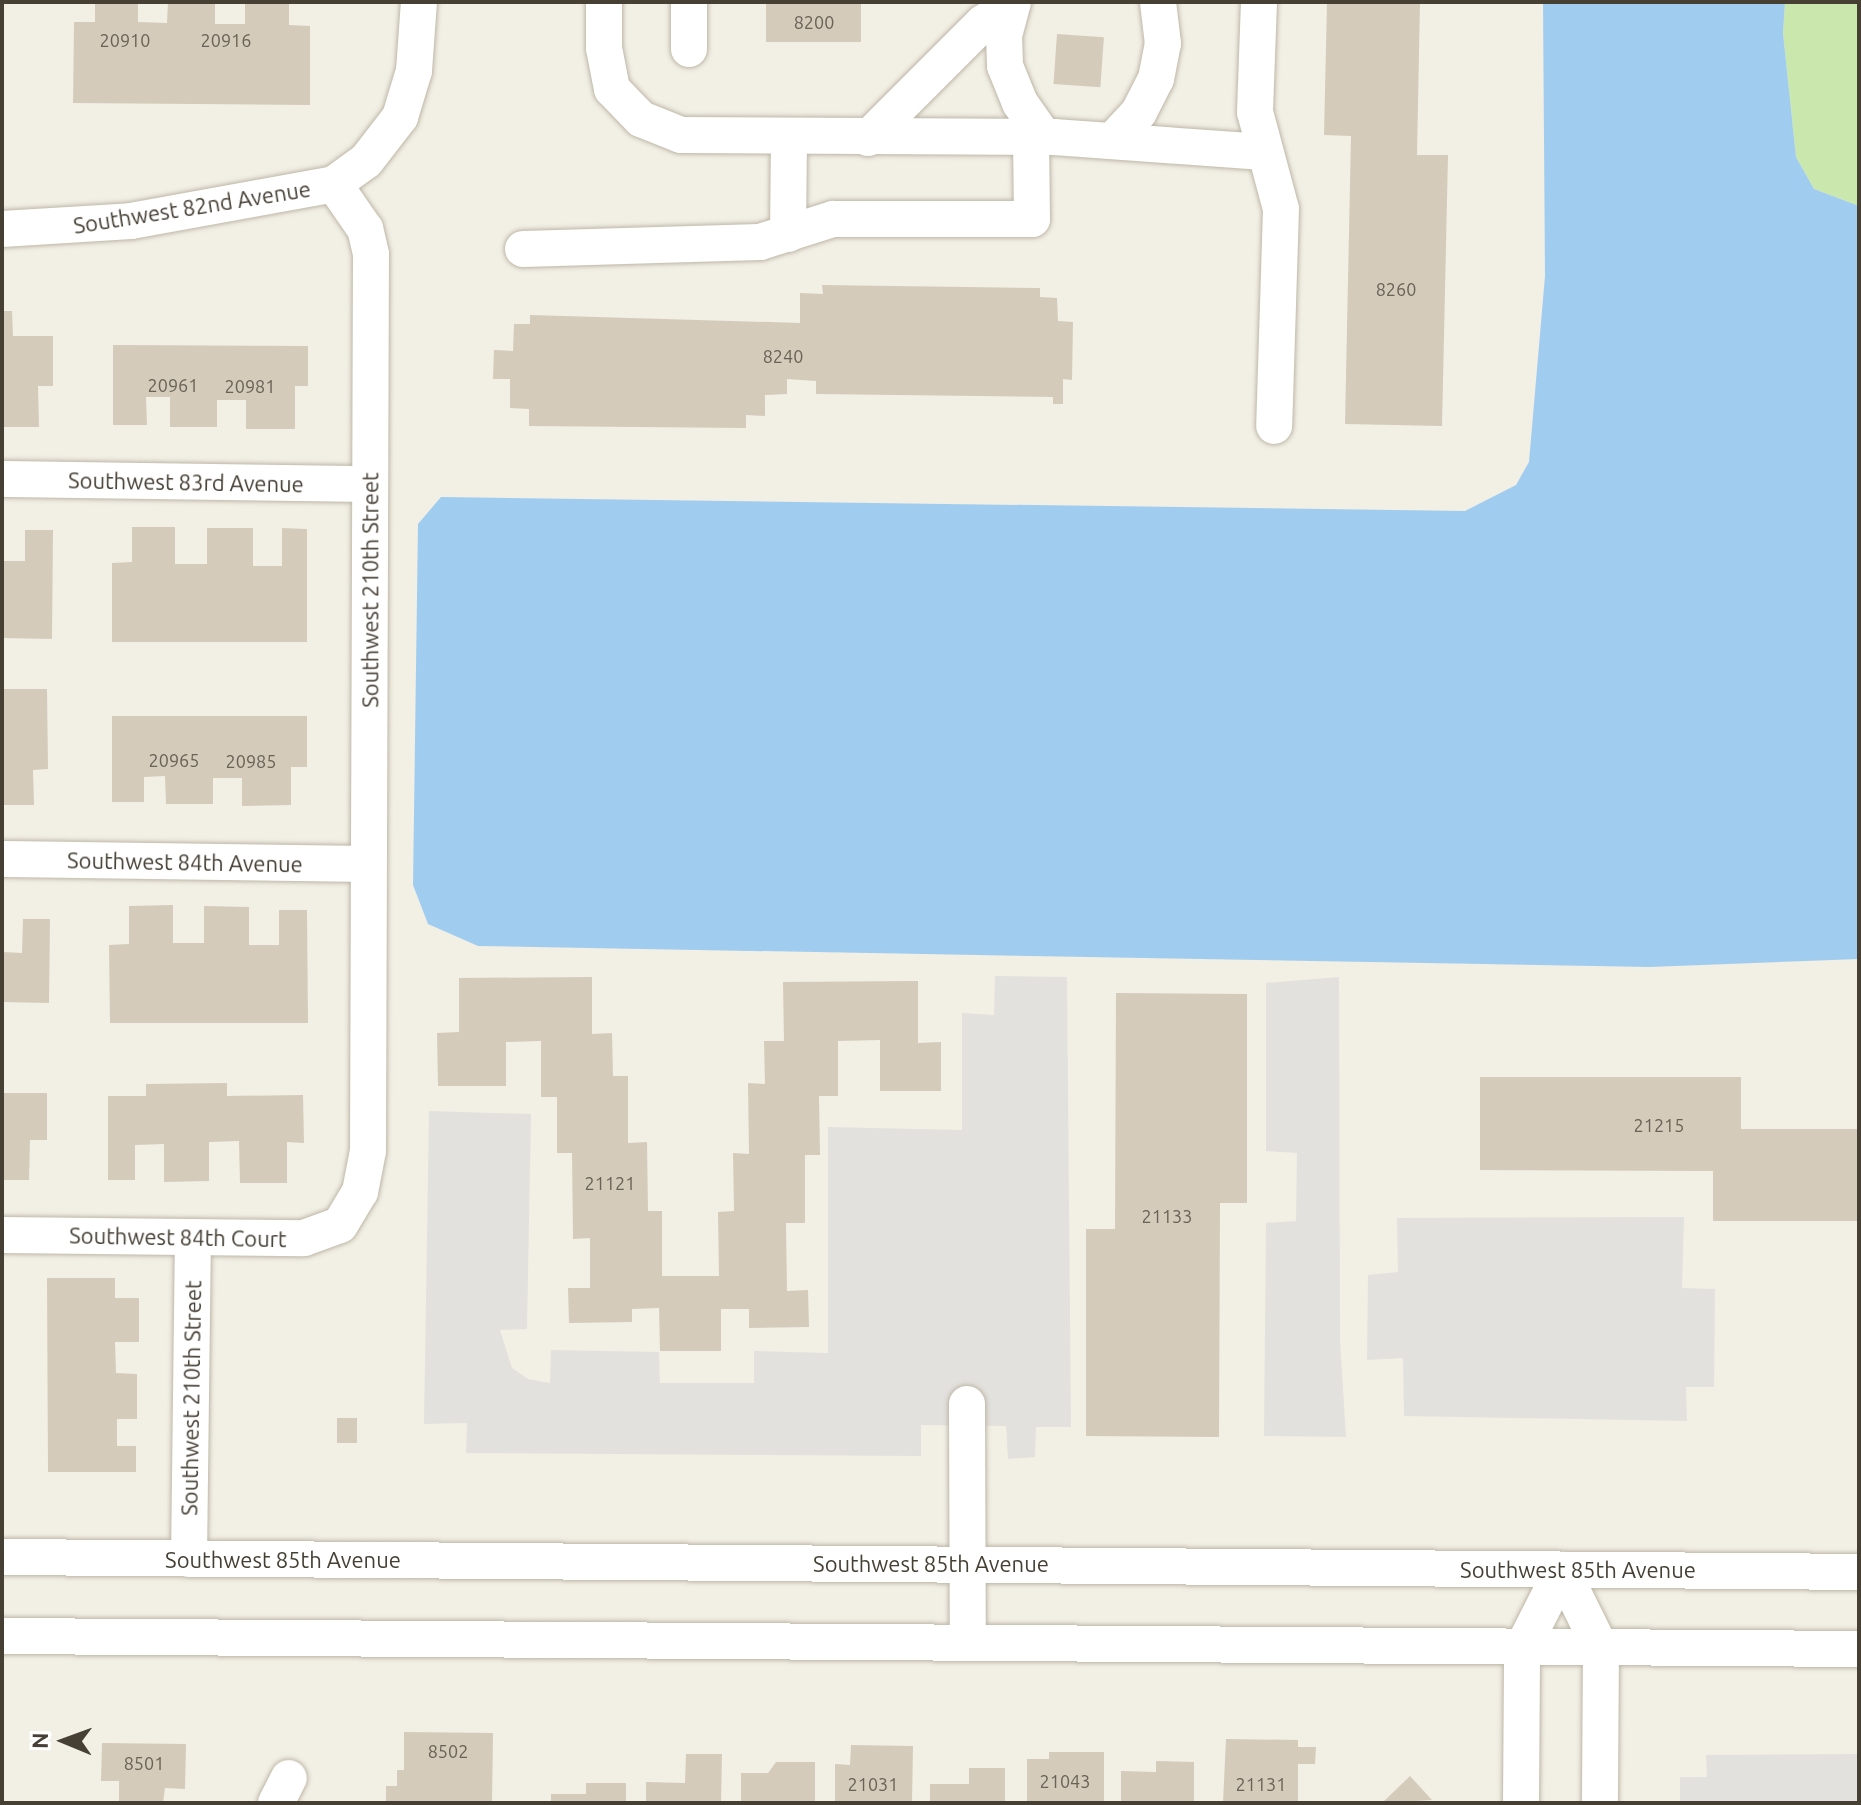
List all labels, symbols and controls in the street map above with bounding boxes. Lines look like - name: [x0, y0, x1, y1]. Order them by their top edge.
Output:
- house number: 8200: [794, 11, 834, 33]
- house number: 20910: [100, 29, 150, 51]
- house number: 20916: [201, 29, 251, 51]
- street label: Southwest 82nd Avenue: [71, 175, 313, 239]
- house number: 8260: [1376, 278, 1416, 300]
- house number: 8240: [763, 345, 803, 367]
- house number: 20961: [148, 374, 198, 396]
- house number: 20981: [225, 375, 275, 397]
- street label: Southwest 83rd Avenue: [68, 467, 304, 497]
- street label: Southwest 210th Street: [357, 472, 383, 708]
- house number: 20965: [149, 749, 199, 771]
- house number: 20985: [226, 750, 276, 772]
- street label: Southwest 84th Avenue: [67, 847, 303, 877]
- house number: 21215: [1634, 1114, 1684, 1136]
- house number: 21121: [585, 1172, 635, 1194]
- house number: 21133: [1142, 1205, 1192, 1227]
- street label: Southwest 84th Court: [69, 1222, 287, 1252]
- street label: Southwest 210th Street: [176, 1280, 206, 1516]
- street label: Southwest 85th Avenue: [165, 1547, 401, 1573]
- street label: Southwest 85th Avenue: [813, 1551, 1049, 1577]
- street label: Southwest 85th Avenue: [1460, 1557, 1696, 1583]
- north arrow: [24, 1701, 104, 1781]
- text: N: [27, 1732, 52, 1749]
- house number: 8502: [428, 1740, 468, 1762]
- house number: 8501: [124, 1752, 164, 1774]
- house number: 21043: [1040, 1770, 1090, 1792]
- house number: 21031: [848, 1773, 898, 1795]
- house number: 21131: [1236, 1773, 1286, 1795]

